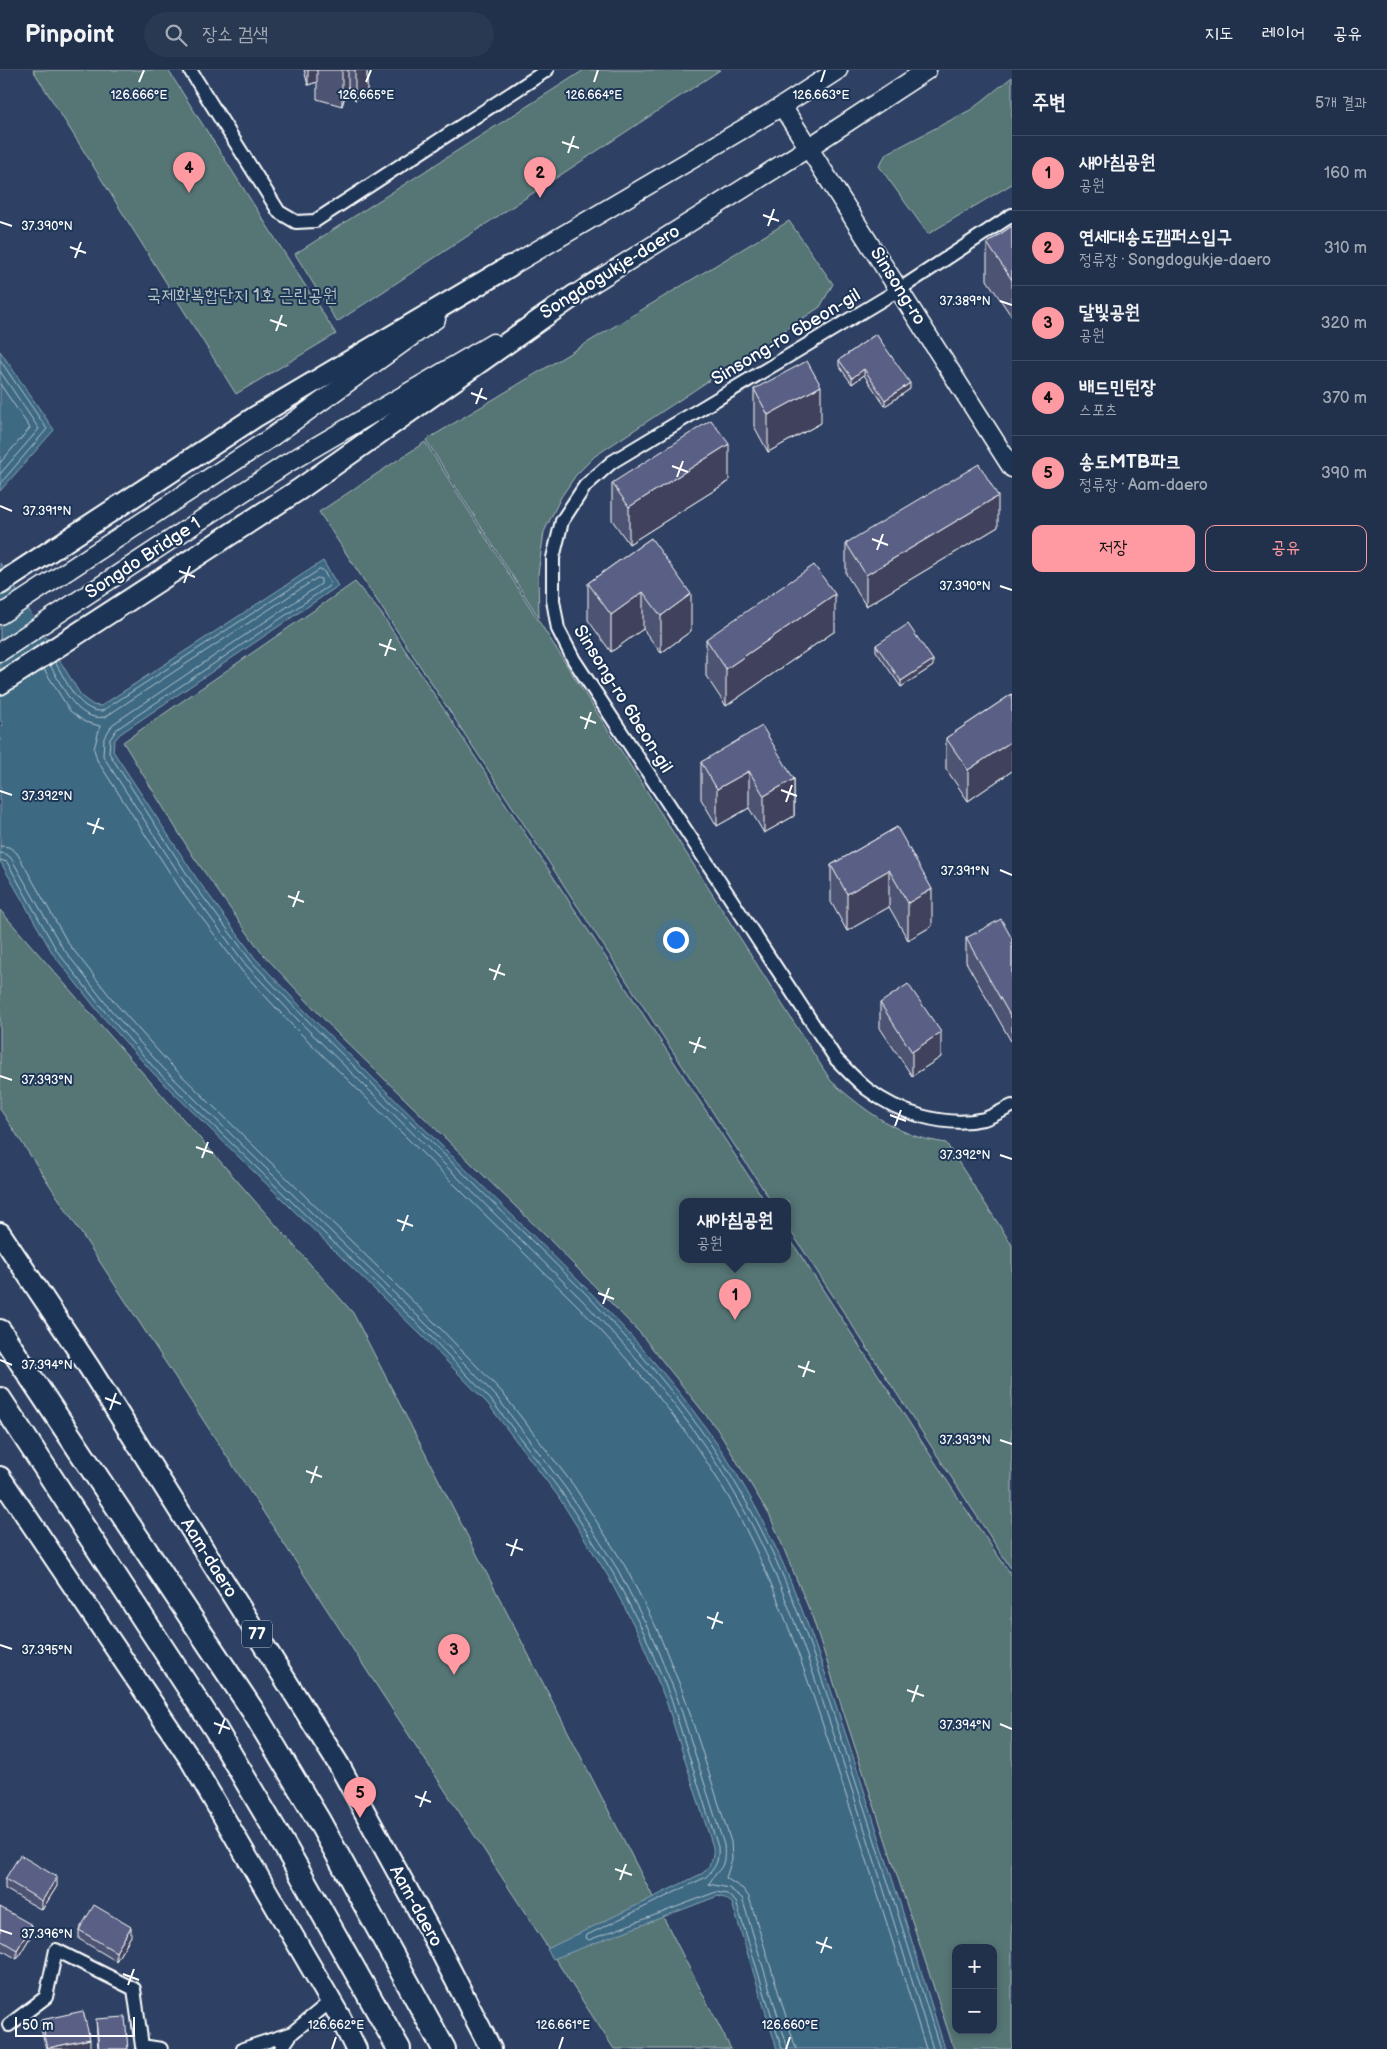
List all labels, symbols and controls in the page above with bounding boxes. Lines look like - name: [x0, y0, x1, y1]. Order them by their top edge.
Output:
- search box: [144, 12, 494, 57]
- text: Pinpoint: [25, 20, 114, 49]
- icon: search: [162, 21, 190, 49]
- text: 장소 검색: [202, 23, 268, 46]
- text: 지도: [1205, 23, 1234, 44]
- text: 레이어: [1262, 23, 1305, 44]
- text: 공유: [1333, 23, 1362, 44]
- text: 126.666°E: [111, 88, 167, 103]
- text: 126.665°E: [338, 88, 394, 103]
- text: 126.664°E: [566, 88, 622, 103]
- text: 126.663°E: [793, 88, 849, 103]
- text: 주변: [1032, 90, 1066, 115]
- text: 5개 결과: [1315, 94, 1367, 113]
- text: 새아침공원: [1079, 151, 1155, 174]
- pin: 4: [173, 152, 205, 193]
- pin: 2: [524, 157, 556, 198]
- text: 1: [1045, 164, 1051, 183]
- text: 160 m: [1324, 164, 1367, 183]
- text: 공원: [1079, 176, 1105, 195]
- text: 37.390°N: [21, 219, 73, 234]
- street label: Songdogukje-daero: [536, 220, 684, 324]
- text: 연세대송도캠퍼스입구: [1079, 226, 1232, 249]
- text: 2: [1043, 239, 1053, 258]
- text: 310 m: [1324, 239, 1367, 258]
- street label: Sinsong-ro: [866, 243, 930, 329]
- text: 정류장 · Songdogukje-daero: [1079, 251, 1271, 270]
- street label: Sinsong-ro 6beon-gil: [708, 284, 864, 390]
- park label: 국제화복합단지 1호 근린공원: [147, 285, 337, 306]
- text: 37.389°N: [939, 294, 991, 309]
- text: 달빛공원: [1079, 301, 1140, 324]
- text: 3: [1043, 314, 1053, 333]
- text: 320 m: [1321, 314, 1367, 333]
- text: 공원: [1079, 326, 1105, 345]
- text: 배드민턴장: [1079, 376, 1155, 399]
- text: 4: [1043, 389, 1053, 408]
- text: 370 m: [1322, 389, 1367, 408]
- text: 스포츠: [1079, 401, 1118, 420]
- text: 송도MTB파크: [1079, 451, 1181, 474]
- text: 5: [1043, 464, 1053, 483]
- text: 390 m: [1321, 464, 1367, 483]
- text: 정류장 · Aam-daero: [1079, 476, 1208, 495]
- text: 37.391°N: [22, 504, 72, 519]
- street label: Songdo Bridge 1: [81, 513, 205, 603]
- button: 저장: [1032, 525, 1195, 572]
- button: 공유: [1205, 525, 1367, 572]
- text: 37.390°N: [939, 579, 991, 594]
- street label: Sinsong-ro 6beon-gil: [569, 621, 677, 777]
- text: 37.392°N: [21, 789, 73, 804]
- text: 37.391°N: [940, 864, 990, 879]
- your location: [663, 927, 689, 953]
- text: 37.393°N: [21, 1073, 73, 1088]
- text: 37.392°N: [939, 1148, 991, 1163]
- popup: [679, 1198, 791, 1263]
- text: 새아침공원: [697, 1209, 773, 1232]
- text: 공원: [697, 1234, 723, 1253]
- pin: 1: [719, 1279, 751, 1320]
- text: 37.394°N: [21, 1358, 73, 1373]
- text: 37.393°N: [939, 1433, 991, 1448]
- street label: Aam-daero: [176, 1514, 242, 1602]
- road number: 77: [242, 1620, 272, 1648]
- pin: 3: [438, 1634, 470, 1675]
- text: 37.395°N: [21, 1643, 73, 1658]
- text: 37.394°N: [939, 1718, 991, 1733]
- pin: 5: [344, 1777, 376, 1818]
- street label: Aam-daero: [385, 1862, 447, 1950]
- text: 37.396°N: [21, 1927, 73, 1942]
- map controls: [952, 1944, 997, 2034]
- button: +: [952, 1944, 997, 1989]
- button: −: [952, 1989, 997, 2034]
- scale bar: [15, 2014, 135, 2037]
- text: 50 m: [22, 2017, 54, 2034]
- text: 126.662°E: [308, 2018, 364, 2033]
- text: 126.661°E: [536, 2018, 590, 2033]
- text: 126.660°E: [762, 2018, 818, 2033]

